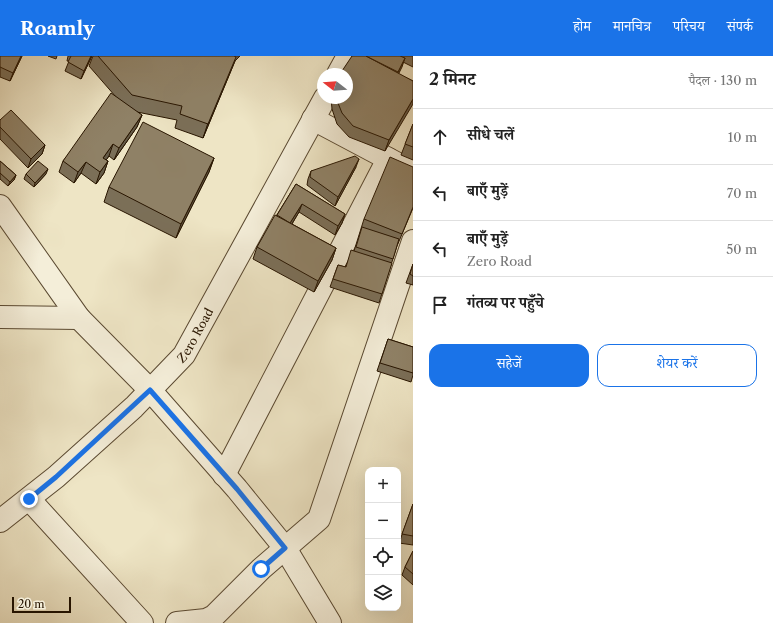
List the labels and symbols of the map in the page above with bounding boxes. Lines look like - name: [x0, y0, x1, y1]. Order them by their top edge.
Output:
- north arrow: [317, 68, 353, 104]
- street label: Zero Road: [174, 304, 216, 365]
- route end: [20, 490, 38, 508]
- route start: [252, 560, 270, 578]
- scale bar: [12, 595, 71, 614]

